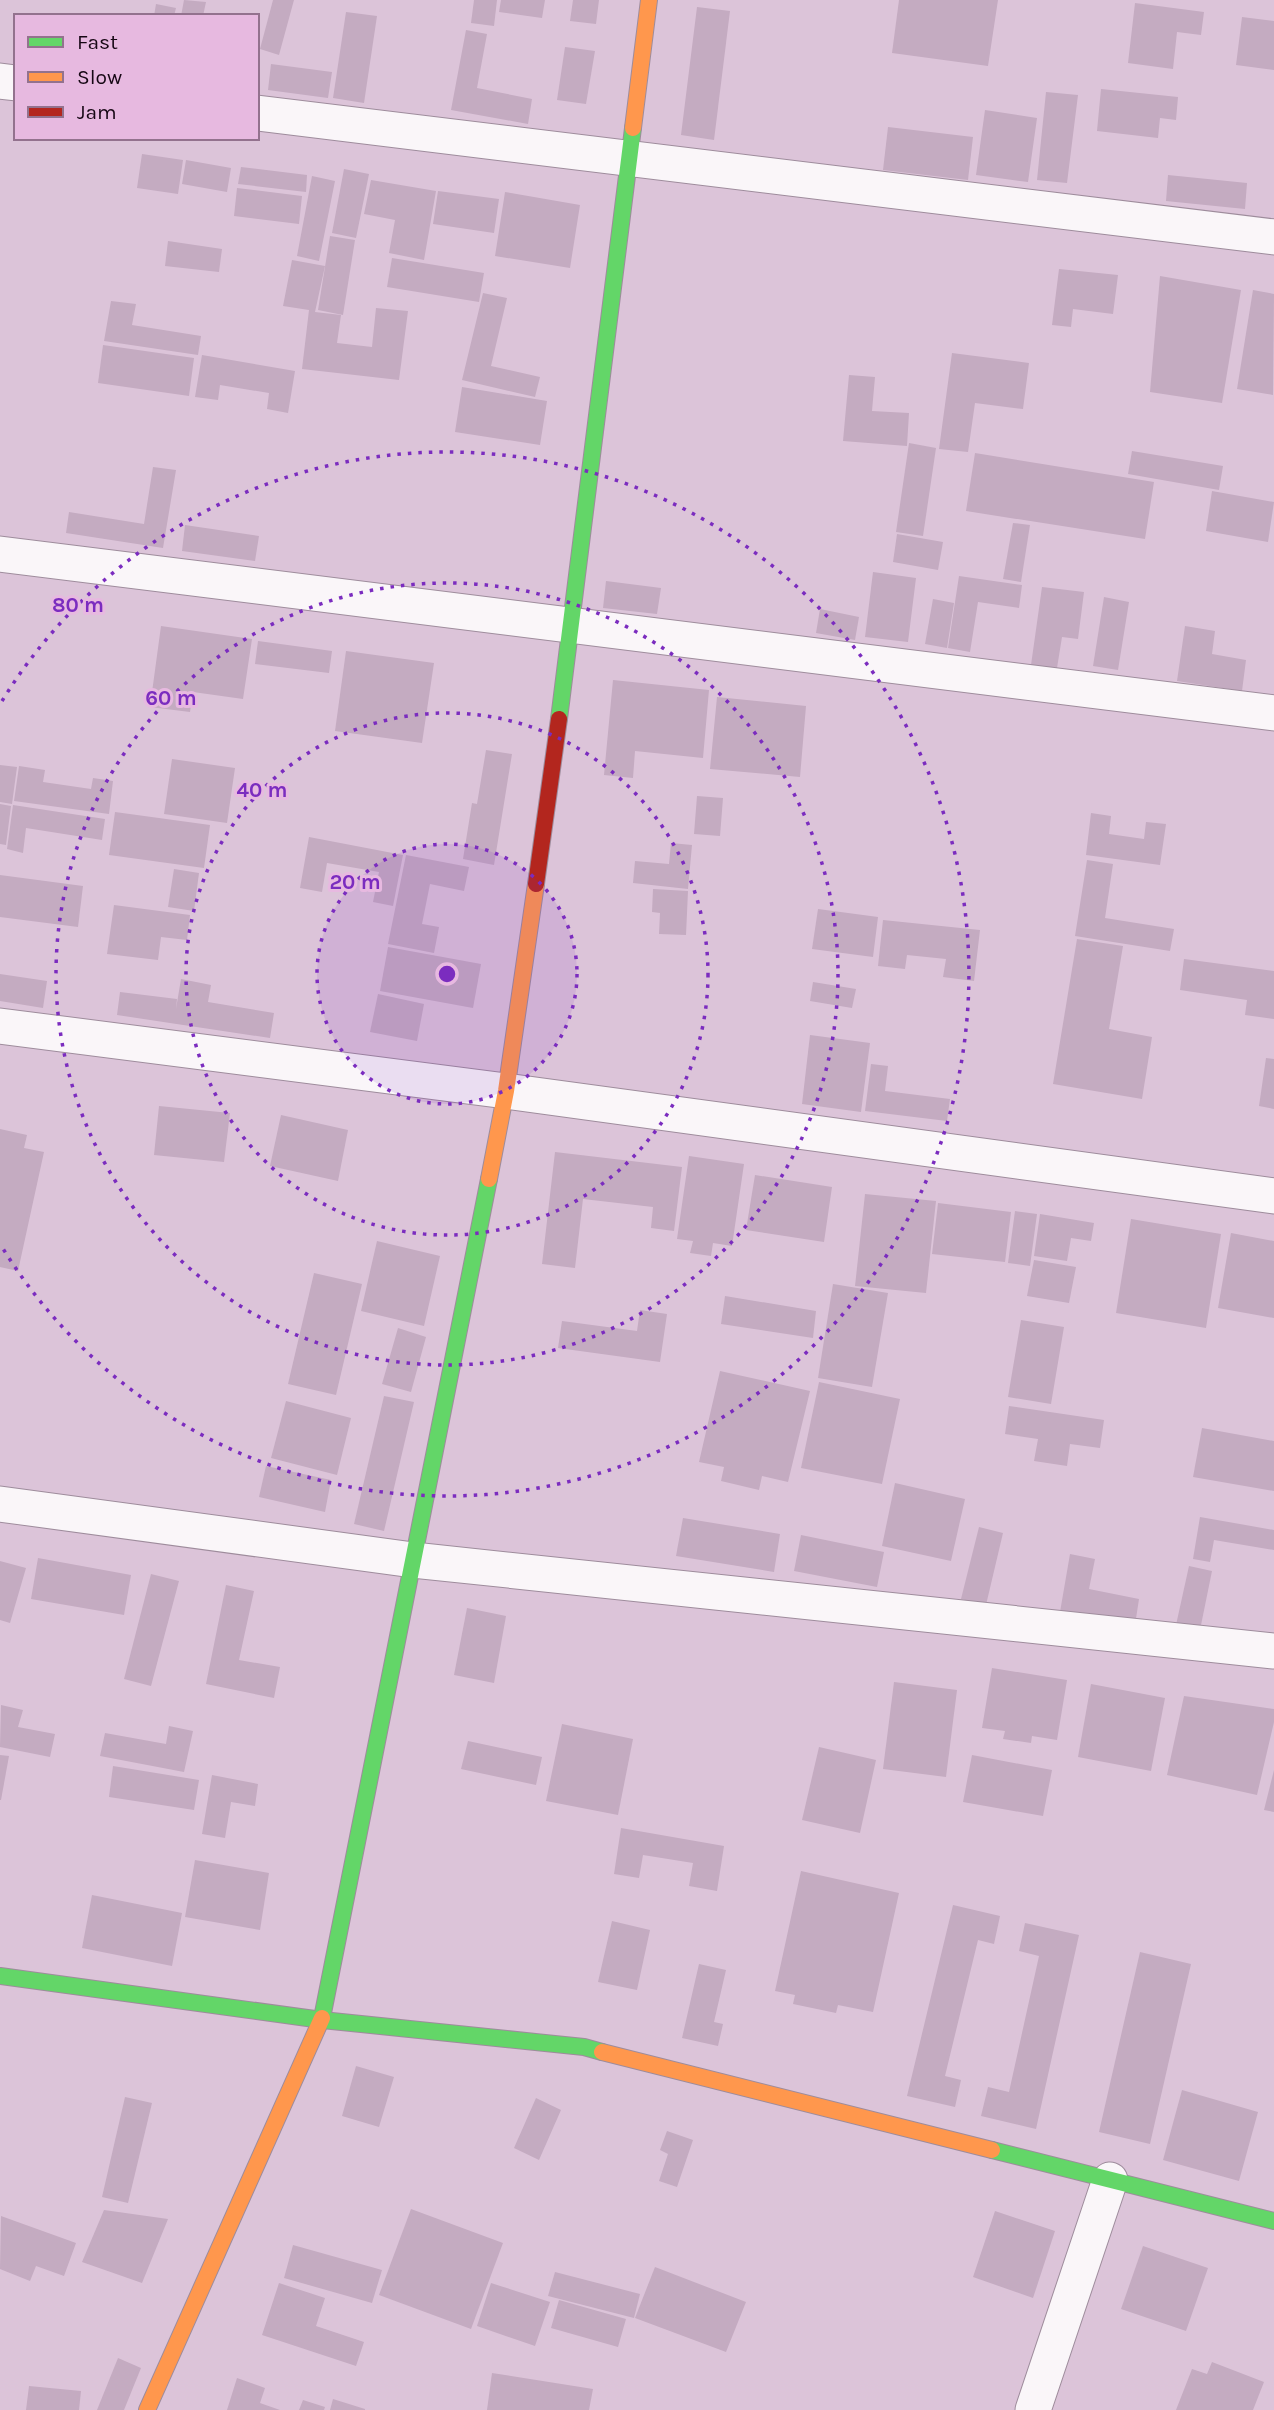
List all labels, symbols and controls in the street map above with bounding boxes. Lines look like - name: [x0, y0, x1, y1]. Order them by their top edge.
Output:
- legend: [14, 14, 259, 140]
- text: Fast: [77, 30, 118, 54]
- text: Slow: [77, 65, 122, 89]
- text: Jam: [77, 100, 117, 124]
- text: 80 m: [52, 593, 104, 617]
- text: 60 m: [145, 686, 197, 710]
- text: 40 m: [236, 778, 288, 802]
- text: 20 m: [329, 870, 381, 894]
- centre of rings: [435, 962, 459, 986]

